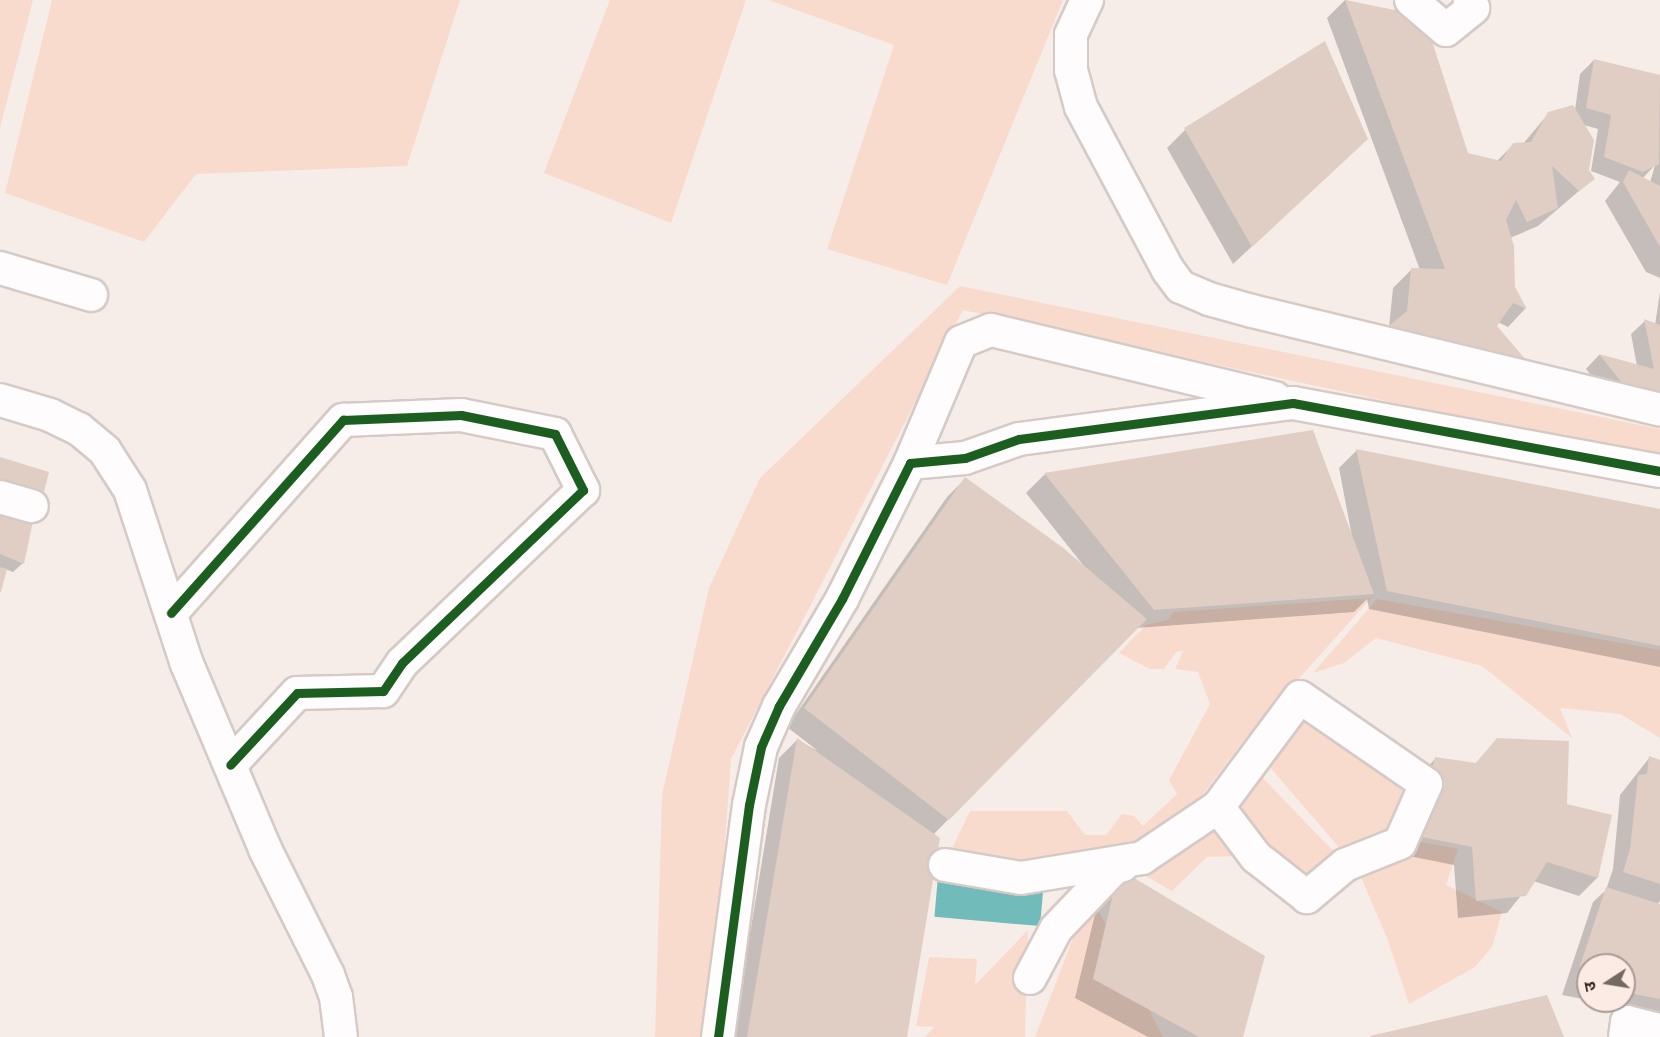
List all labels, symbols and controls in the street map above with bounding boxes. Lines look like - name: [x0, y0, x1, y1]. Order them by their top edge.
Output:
- north arrow: [1576, 953, 1636, 1013]
- text: उ: [1579, 979, 1602, 993]

